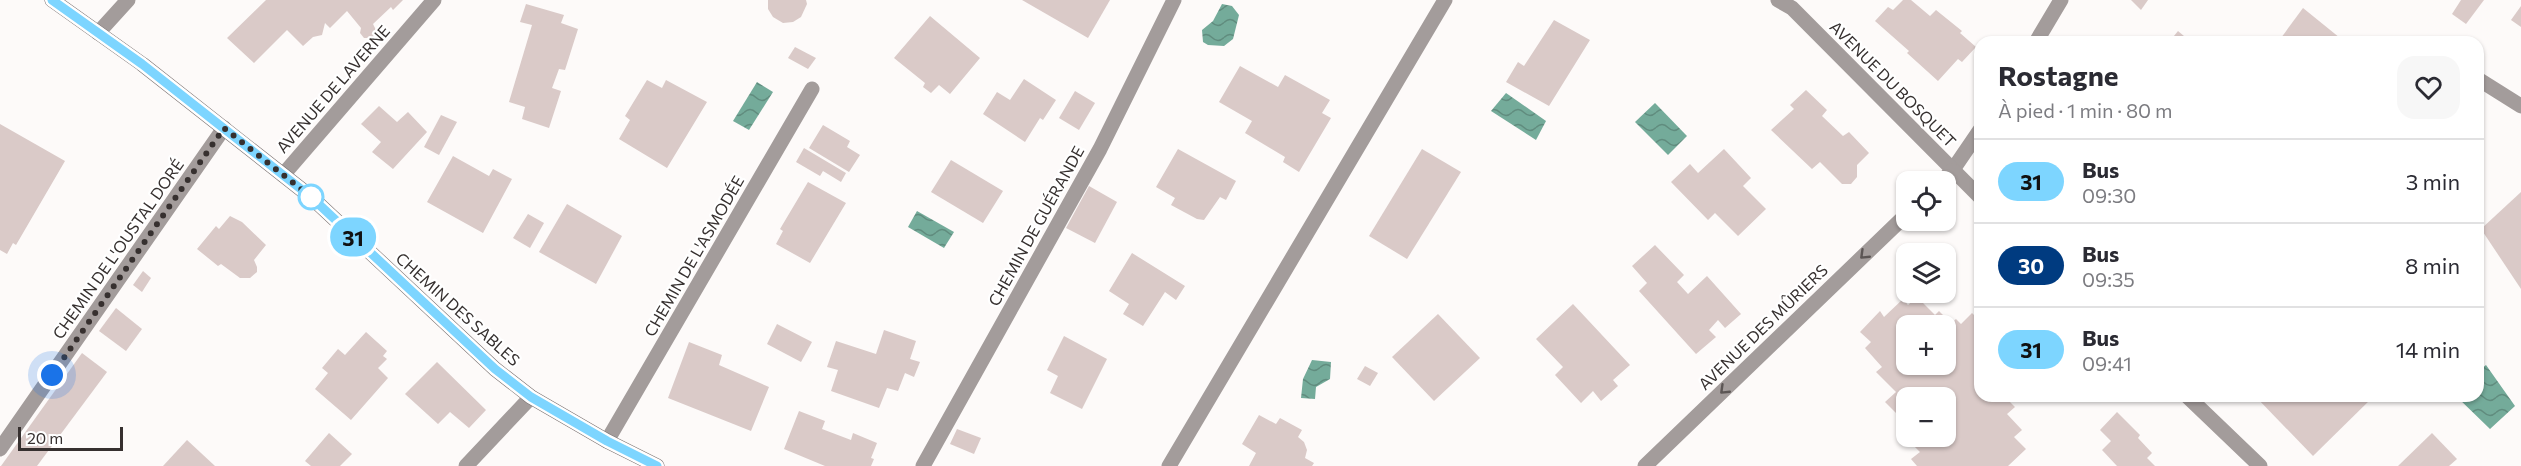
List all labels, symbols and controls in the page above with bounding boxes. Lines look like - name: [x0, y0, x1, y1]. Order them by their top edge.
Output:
- street label: AVENUE DU BOSQUET: [1826, 17, 1960, 151]
- street label: AVENUE DE LAVERNE: [272, 21, 393, 156]
- button: heart: [2397, 56, 2460, 119]
- text: Rostagne: [1998, 58, 2119, 92]
- text: À pied · 1 min · 80 m: [1998, 98, 2172, 122]
- street label: CHEMIN DE GUÉRANDE: [984, 143, 1087, 309]
- street label: CHEMIN DE L'OUSTAL DORÉ: [48, 155, 187, 342]
- text: Bus: [2082, 156, 2119, 183]
- text: 3 min: [2406, 168, 2460, 195]
- text: 31: [2020, 169, 2042, 194]
- map controls: [1896, 171, 1956, 447]
- button: locate: [1896, 171, 1956, 231]
- street label: CHEMIN DE L'ASMODÉE: [640, 172, 747, 340]
- text: 09:30: [2082, 183, 2136, 207]
- unlabelled marker: [298, 184, 324, 210]
- line badge: 31: [326, 218, 380, 256]
- text: 31: [342, 225, 364, 250]
- text: Bus: [2082, 240, 2119, 267]
- button: layers: [1896, 243, 1956, 303]
- street label: CHEMIN DES SABLES: [393, 248, 524, 369]
- one-way arrow: [1861, 248, 1872, 259]
- text: 8 min: [2405, 252, 2460, 279]
- text: 30: [2018, 253, 2044, 278]
- street label: AVENUE DES MÛRIERS: [1694, 260, 1831, 393]
- text: 09:35: [2082, 267, 2135, 291]
- button: +: [1896, 315, 1956, 375]
- text: Bus: [2082, 324, 2119, 351]
- text: 14 min: [2396, 336, 2460, 363]
- text: 31: [2020, 337, 2042, 362]
- text: 09:41: [2082, 351, 2132, 375]
- your location: [37, 360, 67, 390]
- one-way arrow: [1720, 383, 1731, 394]
- button: −: [1896, 387, 1956, 447]
- scale bar: [18, 424, 123, 452]
- text: 20 m: [27, 428, 63, 447]

